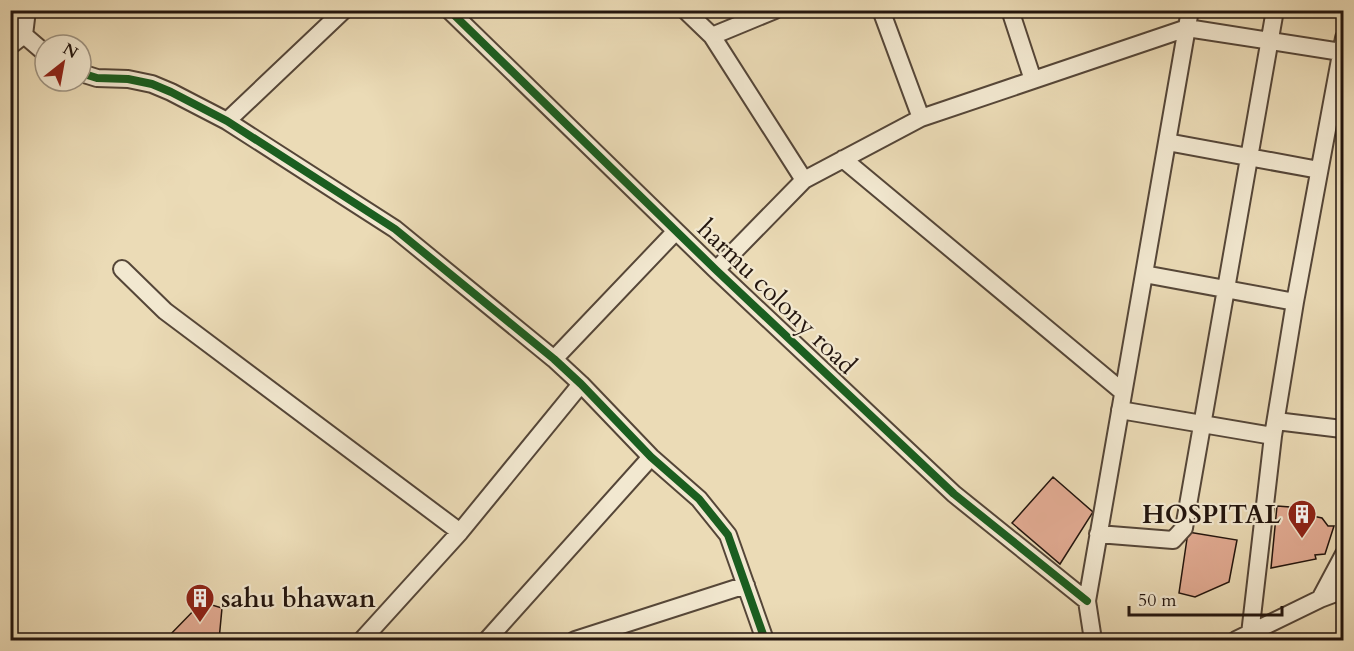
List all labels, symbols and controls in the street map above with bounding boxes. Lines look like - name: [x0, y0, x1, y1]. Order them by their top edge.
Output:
- north arrow: [33, 33, 93, 93]
- text: N: [59, 38, 82, 64]
- street label: harmu colony road: [690, 212, 864, 382]
- place label: HOSPITAL: [1142, 497, 1281, 532]
- building icon: HOSPITAL: [1286, 498, 1318, 540]
- scale bar: [1129, 579, 1282, 617]
- place label: sahu bhawan: [221, 581, 376, 616]
- building icon: sahu bhawan: [184, 582, 216, 624]
- text: 50 m: [1138, 588, 1177, 613]

